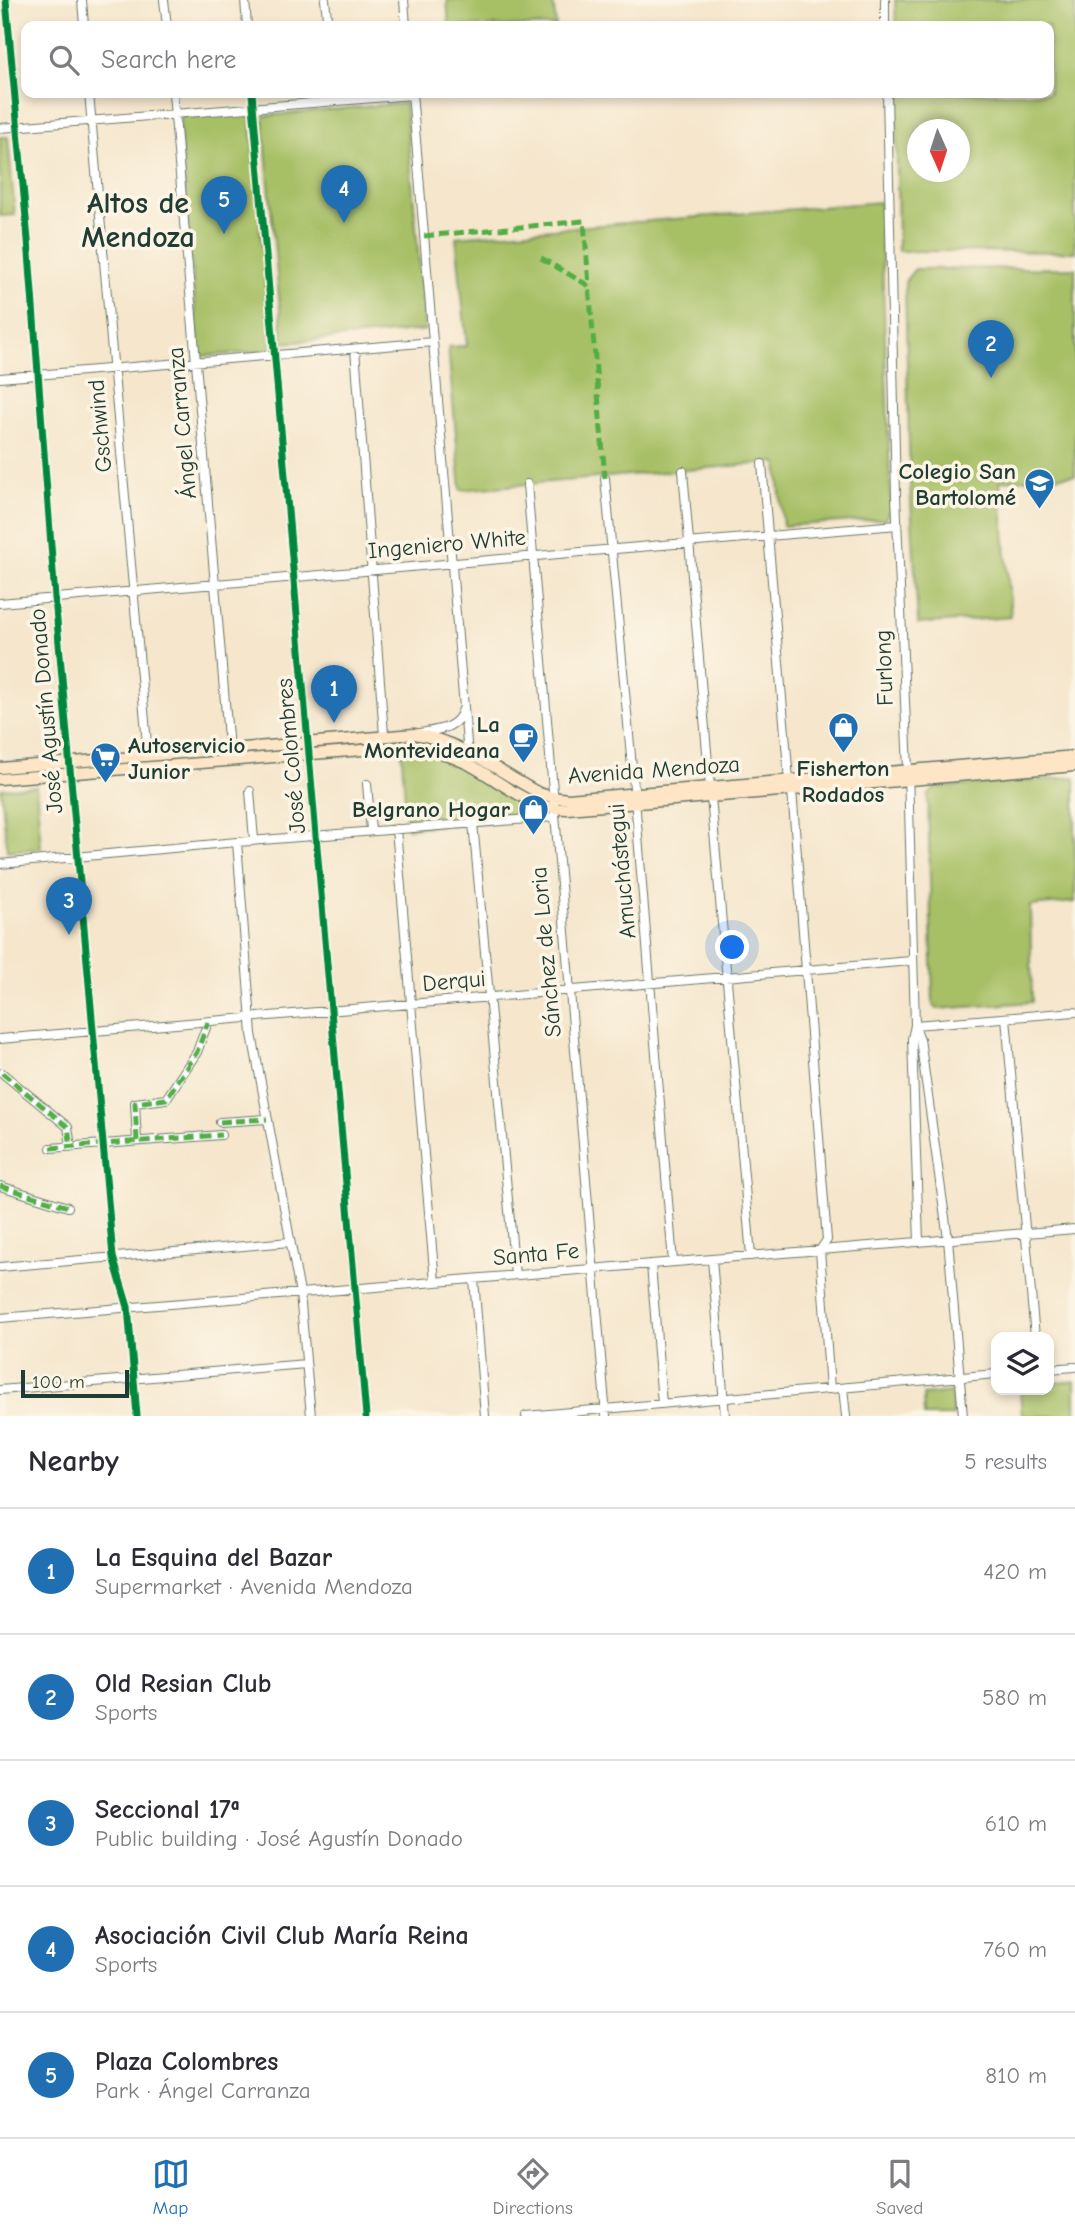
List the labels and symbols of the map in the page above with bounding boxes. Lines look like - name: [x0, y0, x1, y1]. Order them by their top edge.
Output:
- north arrow: [907, 119, 970, 182]
- pin: 4: [321, 165, 367, 223]
- pin: 5: [201, 176, 247, 234]
- district label: Altos de Mendoza: [81, 186, 195, 255]
- pin: 2: [968, 320, 1014, 378]
- street label: Ángel Carranza: [162, 346, 202, 500]
- street label: Gschwind: [82, 378, 118, 474]
- place label: Colegio San Bartolomé: [899, 458, 1016, 511]
- school or university icon: Colegio San Bartolomé: [1022, 467, 1056, 511]
- street label: Ingeniero White: [367, 524, 527, 564]
- street label: José Agustín Donado: [24, 607, 68, 815]
- street label: Furlong: [869, 629, 899, 707]
- pin: 1: [311, 665, 357, 723]
- street label: José Colombres: [271, 677, 311, 835]
- shop icon: Fisherton Rodados: [826, 710, 860, 754]
- place label: La Montevideana: [364, 711, 500, 764]
- cafe icon: La Montevideana: [506, 720, 540, 764]
- place label: Autoservicio Junior: [128, 732, 246, 785]
- supermarket icon: Autoservicio Junior: [88, 741, 122, 785]
- street label: Avenida Mendoza: [567, 751, 741, 789]
- place label: Fisherton Rodados: [797, 755, 889, 808]
- shop icon: Belgrano Hogar: [516, 792, 550, 836]
- place label: Belgrano Hogar: [352, 796, 511, 823]
- street label: Amuchástegui: [603, 802, 641, 940]
- street label: Sánchez de Loria: [525, 866, 567, 1038]
- pin: 3: [46, 877, 92, 935]
- your location: [715, 930, 749, 964]
- street label: Derqui: [421, 965, 487, 997]
- street label: Santa Fe: [492, 1237, 580, 1271]
- scale bar: [21, 1367, 130, 1399]

